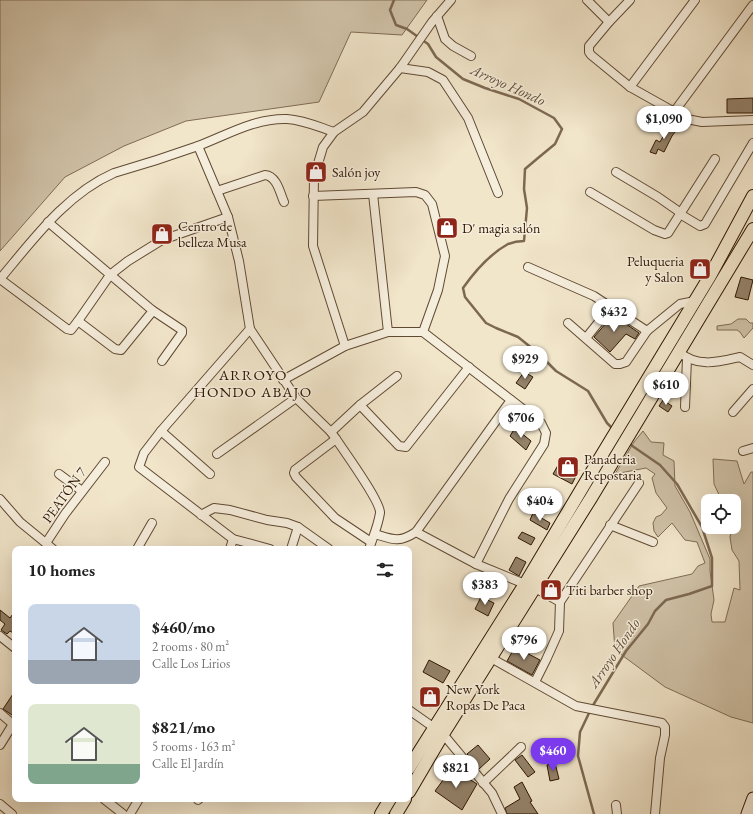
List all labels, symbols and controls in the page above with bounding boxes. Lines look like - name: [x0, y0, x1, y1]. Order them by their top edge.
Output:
- water label: Arroyo Hondo: [467, 59, 549, 110]
- pin: $1,090: [631, 106, 697, 140]
- text: $1,090: [646, 110, 682, 127]
- shop icon: Salón joy: [303, 159, 329, 185]
- place label: Salón joy: [332, 163, 381, 181]
- shop icon: D' magia salón: [434, 215, 460, 241]
- place label: Centro de belleza Musa: [178, 217, 247, 251]
- place label: D' magia salón: [462, 219, 541, 237]
- shop icon: Centro de belleza Musa: [149, 221, 175, 247]
- place label: Peluqueria y Salon: [627, 252, 685, 286]
- shop icon: Peluqueria y Salon: [687, 256, 713, 282]
- pin: $432: [590, 299, 638, 333]
- text: $432: [601, 303, 627, 320]
- pin: $929: [501, 346, 549, 380]
- text: $929: [512, 350, 538, 367]
- district label: ARROYO HONDO ABAJO: [194, 365, 312, 401]
- pin: $610: [642, 372, 690, 406]
- text: $610: [653, 376, 679, 393]
- pin: $706: [497, 405, 545, 439]
- text: $706: [508, 409, 534, 426]
- place label: Panaderia Repostaria: [584, 450, 642, 484]
- shop icon: Panaderia Repostaria: [555, 454, 581, 480]
- street label: PEATÓN 7: [38, 463, 90, 526]
- pin: $404: [516, 488, 564, 522]
- text: $404: [527, 492, 553, 509]
- map controls: [701, 494, 741, 534]
- button: locate: [701, 494, 741, 534]
- text: 10 homes: [28, 559, 95, 581]
- icon: filters: [374, 559, 396, 581]
- pin: $383: [461, 572, 509, 606]
- text: $383: [472, 576, 498, 593]
- shop icon: Titi barber shop: [538, 577, 564, 603]
- place label: Titi barber shop: [566, 581, 653, 599]
- water label: Arroyo Hondo: [583, 614, 644, 692]
- text: $460/mo: [152, 616, 215, 638]
- icon: home: [60, 620, 108, 668]
- pin: $796: [500, 627, 548, 661]
- text: $796: [511, 631, 537, 648]
- text: 2 rooms · 80 m²: [152, 638, 229, 655]
- text: Calle Los Lirios: [152, 655, 230, 672]
- place label: New York Ropas De Paca: [446, 680, 526, 714]
- shop icon: New York Ropas De Paca: [417, 684, 443, 710]
- text: $821/mo: [152, 716, 215, 738]
- icon: home: [60, 720, 108, 768]
- text: 5 rooms · 163 m²: [152, 738, 236, 755]
- pin: $460: [529, 738, 577, 772]
- text: $460: [540, 742, 566, 759]
- text: Calle El Jardín: [152, 755, 224, 772]
- pin: $821: [432, 755, 480, 789]
- text: $821: [443, 759, 469, 776]

